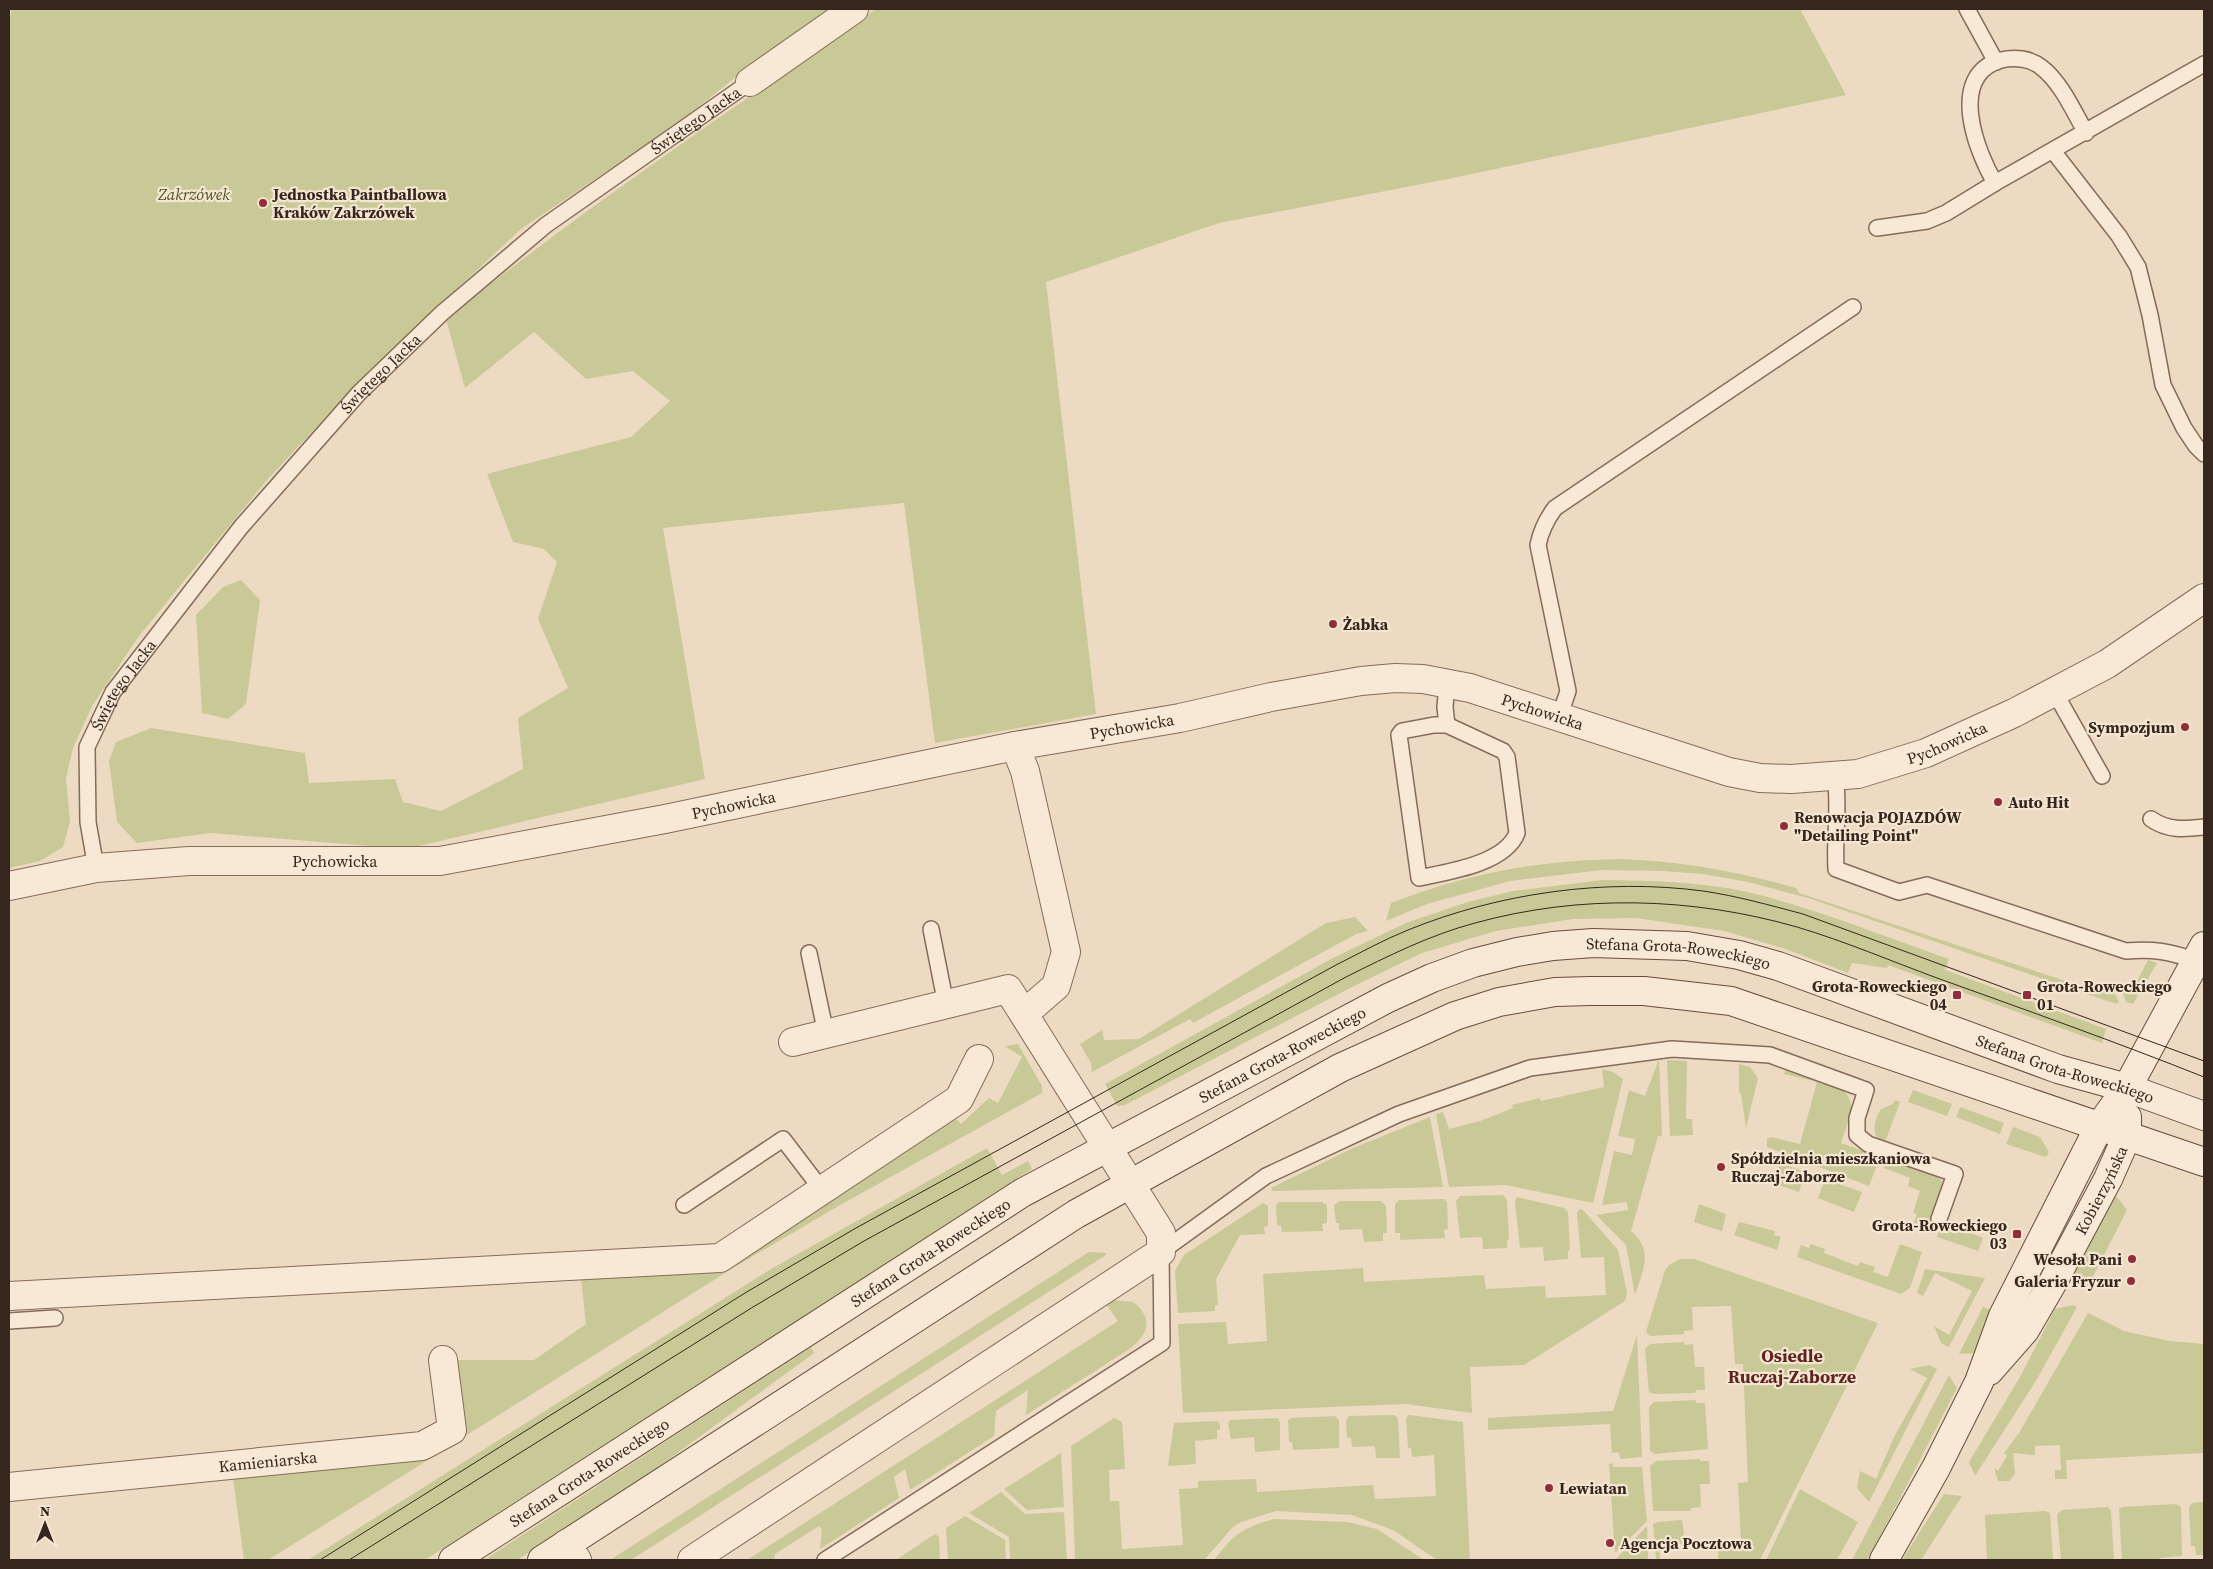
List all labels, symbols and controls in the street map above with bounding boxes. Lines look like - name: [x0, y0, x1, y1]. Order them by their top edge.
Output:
- street label: Świętego Jacka: [646, 80, 746, 159]
- park label: Zakrzówek: [157, 183, 230, 205]
- place label: Jednostka Paintballowa Kraków Zakrzówek: [272, 183, 447, 223]
- marker: Jednostka Paintballowa Kraków Zakrzówek: [257, 197, 269, 209]
- street label: Świętego Jacka: [335, 328, 426, 418]
- place label: Żabka: [1343, 613, 1389, 635]
- marker: Żabka: [1327, 618, 1339, 630]
- street label: Świętego Jacka: [85, 634, 162, 734]
- street label: Pychowicka: [1499, 688, 1587, 735]
- street label: Pychowicka: [1088, 708, 1177, 744]
- street label: Pychowicka: [1904, 715, 1991, 769]
- place label: Sympozjum: [2088, 716, 2175, 738]
- marker: Sympozjum: [2179, 721, 2191, 733]
- street label: Pychowicka: [690, 785, 778, 824]
- place label: Auto Hit: [2008, 791, 2069, 813]
- marker: Auto Hit: [1992, 796, 2004, 808]
- place label: Renowacja POJAZDÓW "Detailing Point": [1794, 806, 1962, 846]
- marker: Renowacja POJAZDÓW "Detailing Point": [1778, 820, 1790, 832]
- street label: Pychowicka: [292, 850, 378, 872]
- street label: Stefana Grota-Roweckiego: [1585, 932, 1774, 974]
- place label: Grota-Roweckiego 04: [1812, 975, 1947, 1015]
- place label: Grota-Roweckiego 01: [2037, 975, 2172, 1015]
- marker: Grota-Roweckiego 04: [1951, 989, 1963, 1001]
- marker: Grota-Roweckiego 01: [2021, 989, 2033, 1001]
- street label: Stefana Grota-Roweckiego: [1195, 1001, 1370, 1108]
- street label: Stefana Grota-Roweckiego: [1973, 1029, 2157, 1108]
- street label: Kobierzyńska: [2069, 1141, 2133, 1238]
- place label: Spółdzielnia mieszkaniowa Ruczaj-Zaborze: [1731, 1147, 1931, 1187]
- marker: Spółdzielnia mieszkaniowa Ruczaj-Zaborze: [1715, 1161, 1727, 1173]
- street label: Stefana Grota-Roweckiego: [846, 1192, 1015, 1312]
- place label: Grota-Roweckiego 03: [1872, 1214, 2007, 1254]
- marker: Grota-Roweckiego 03: [2011, 1228, 2023, 1240]
- place label: Wesoła Pani: [2033, 1248, 2122, 1270]
- marker: Wesoła Pani: [2126, 1253, 2138, 1265]
- place label: Galeria Fryzur: [2014, 1270, 2122, 1292]
- marker: Galeria Fryzur: [2125, 1275, 2137, 1287]
- district label: Osiedle Ruczaj-Zaborze: [1728, 1343, 1856, 1389]
- street label: Stefana Grota-Roweckiego: [505, 1412, 674, 1532]
- street label: Kamieniarska: [217, 1445, 319, 1477]
- place label: Lewiatan: [1559, 1477, 1627, 1499]
- marker: Lewiatan: [1543, 1482, 1555, 1494]
- north arrow: [20, 1499, 70, 1549]
- text: N: [40, 1501, 50, 1521]
- place label: Agencja Pocztowa: [1620, 1532, 1752, 1554]
- marker: Agencja Pocztowa: [1604, 1537, 1616, 1549]

